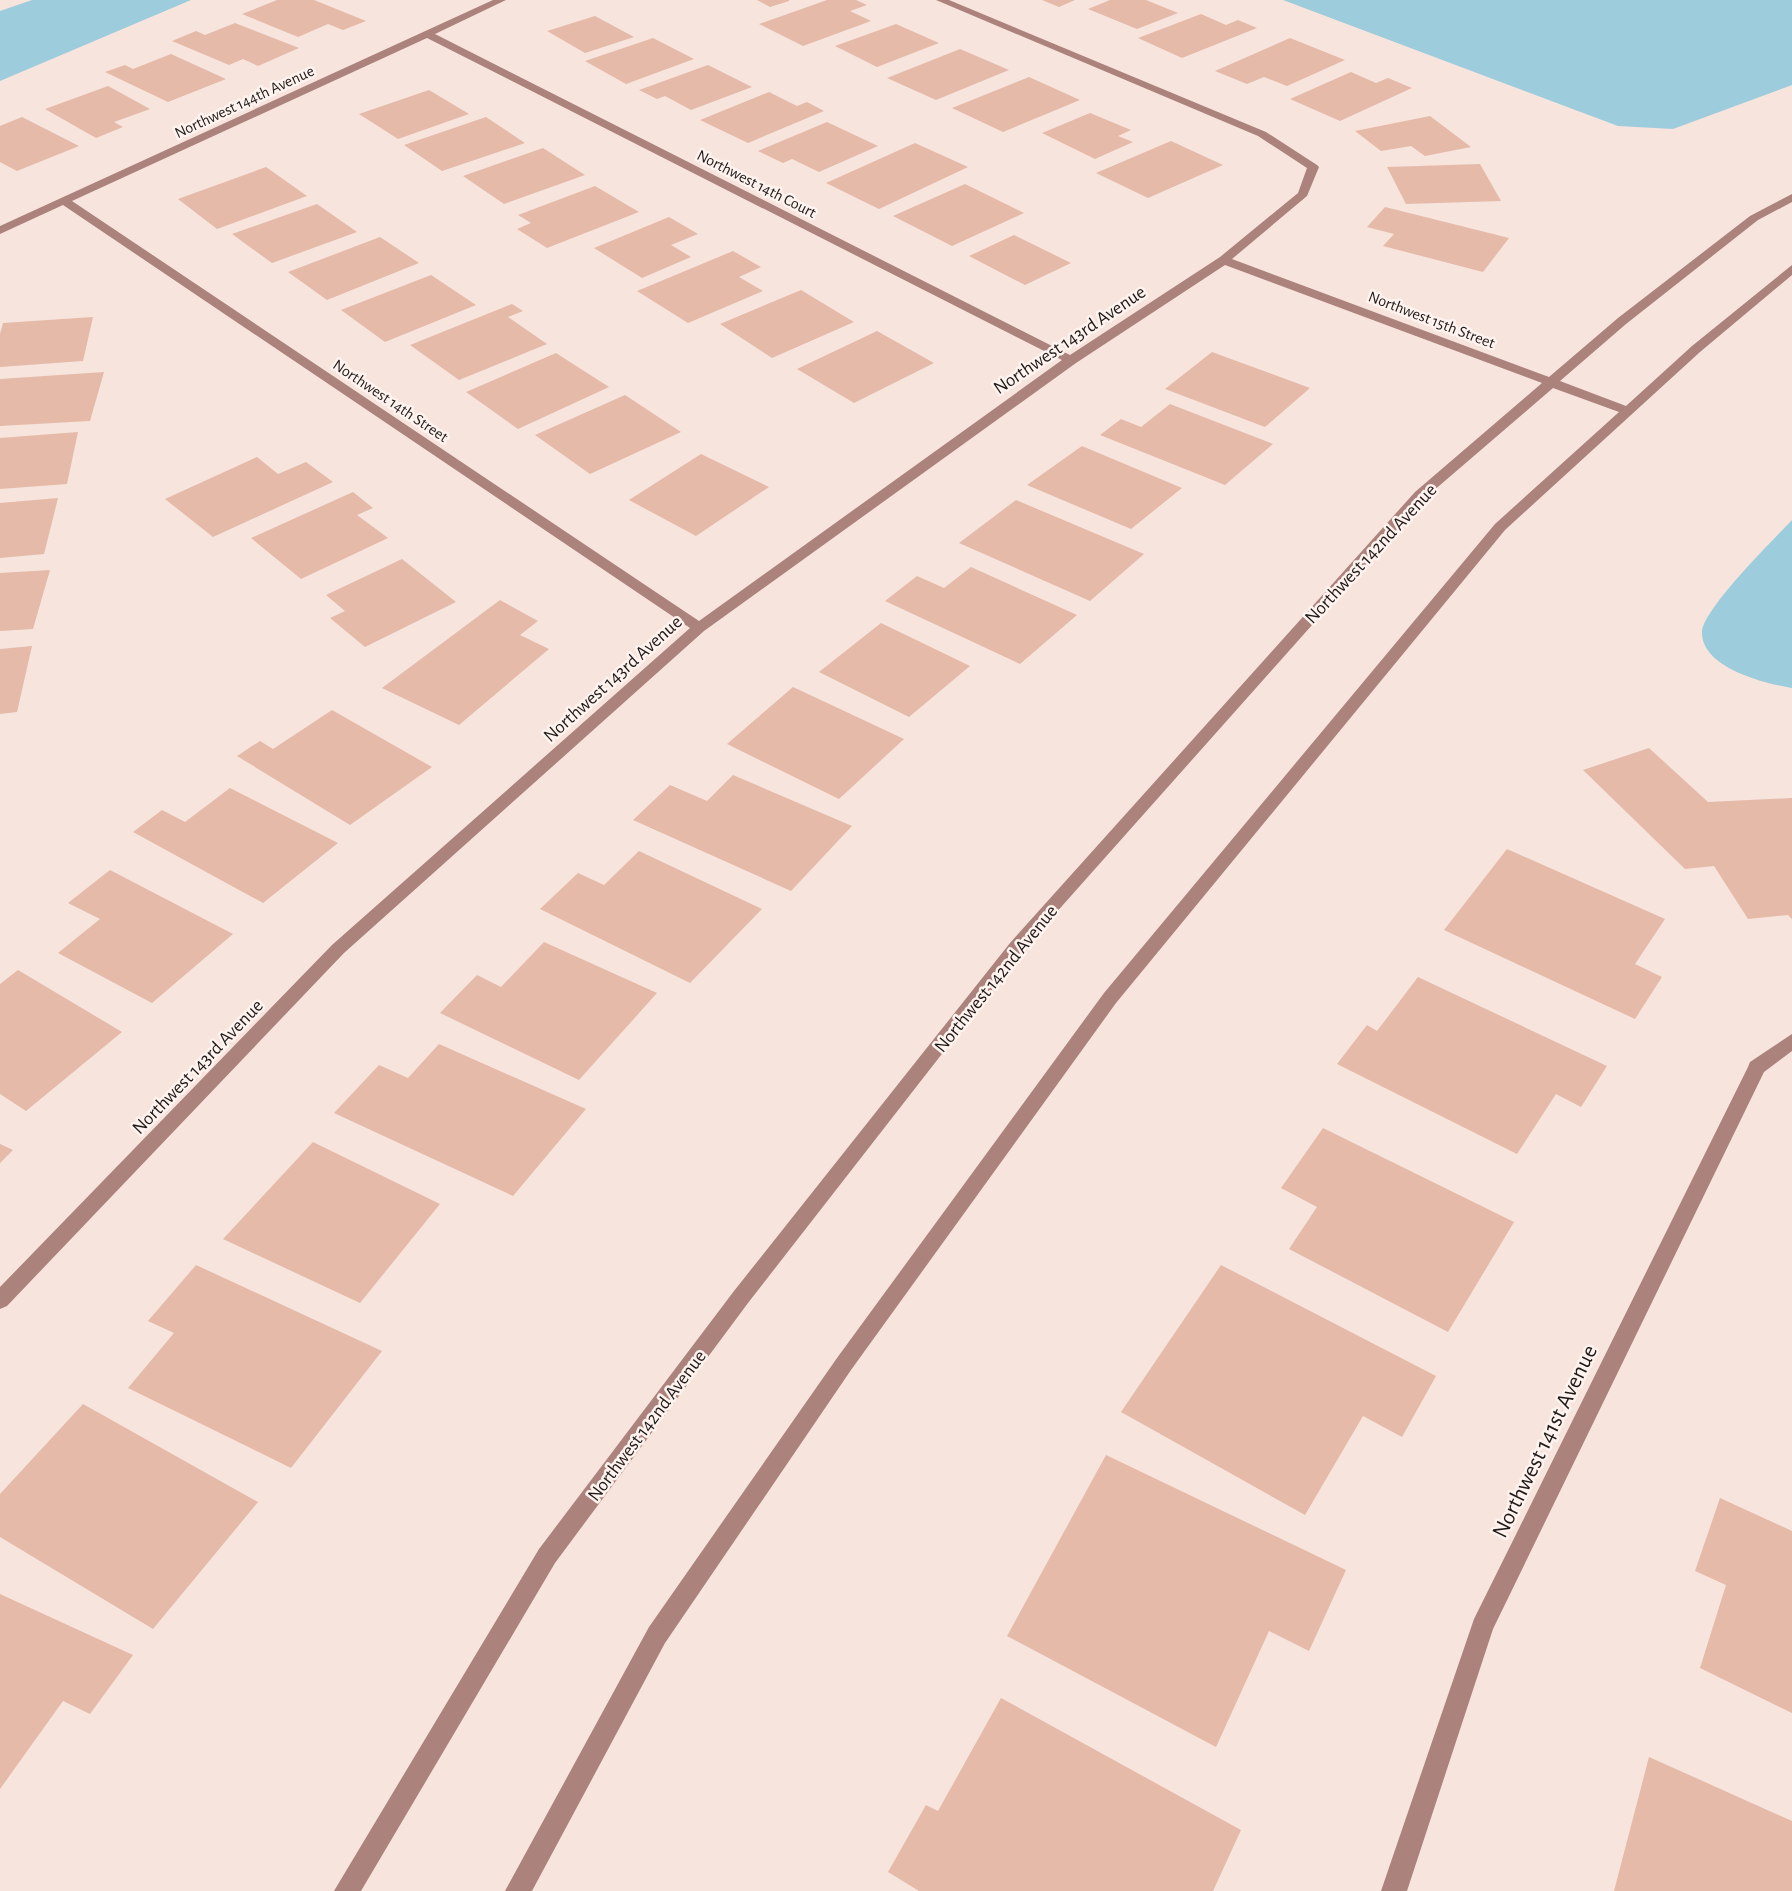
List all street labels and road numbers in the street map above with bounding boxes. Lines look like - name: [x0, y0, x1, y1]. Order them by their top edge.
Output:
- street label: Northwest 144th Avenue: [172, 63, 317, 141]
- street label: Northwest 14th Court: [694, 147, 819, 221]
- street label: Northwest 143rd Avenue: [990, 282, 1149, 398]
- street label: Northwest 15th Street: [1366, 288, 1497, 351]
- street label: Northwest 14th Street: [330, 356, 451, 445]
- street label: Northwest 142nd Avenue: [1302, 480, 1441, 628]
- street label: Northwest 143rd Avenue: [540, 612, 686, 746]
- street label: Northwest 142nd Avenue: [931, 902, 1061, 1056]
- street label: Northwest 143rd Avenue: [129, 996, 267, 1138]
- street label: Northwest 141st Avenue: [1489, 1342, 1602, 1542]
- street label: Northwest 142nd Avenue: [584, 1347, 710, 1505]

